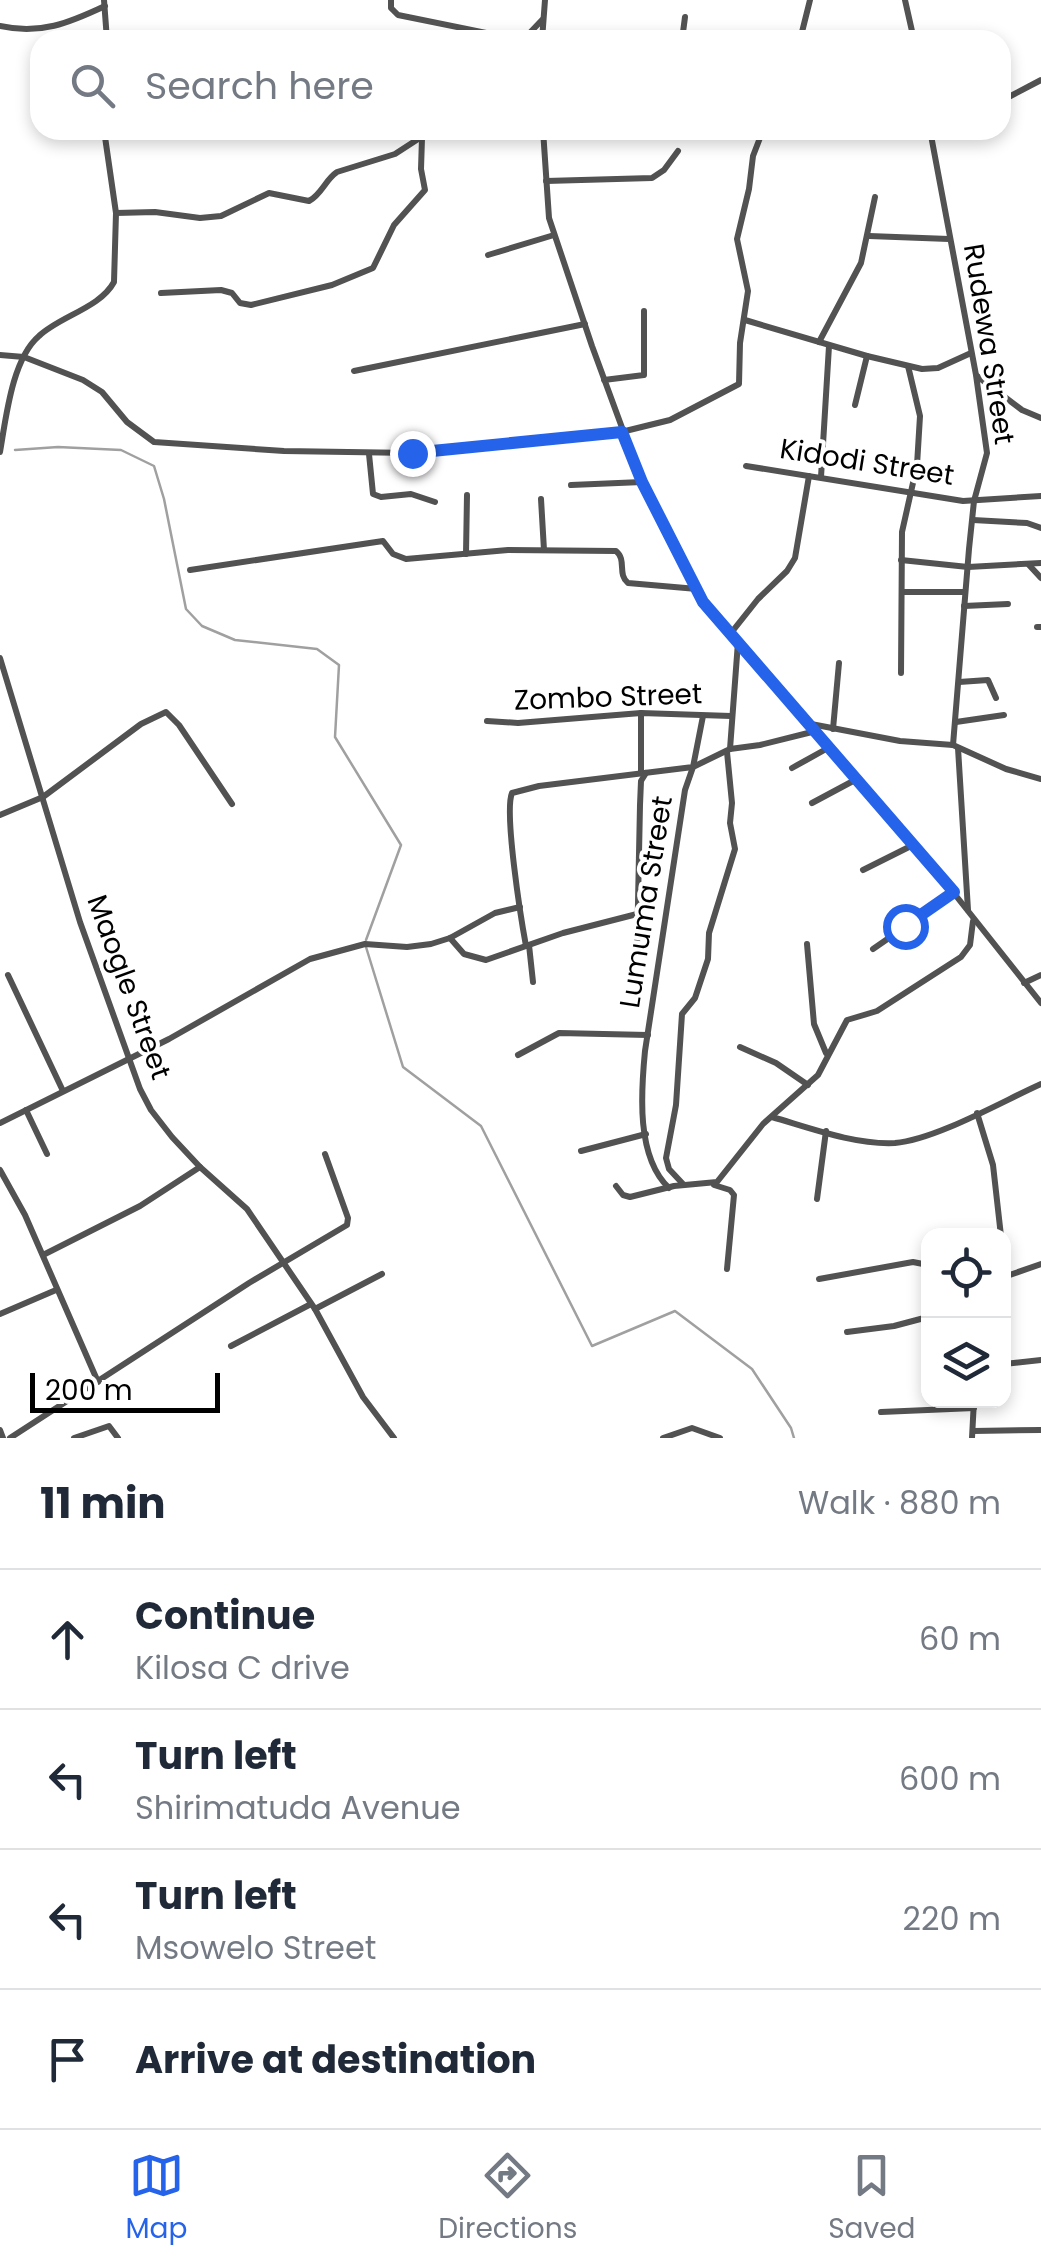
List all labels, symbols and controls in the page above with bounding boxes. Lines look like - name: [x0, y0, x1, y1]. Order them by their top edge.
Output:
- search box: [30, 30, 1011, 140]
- icon: search: [65, 58, 120, 113]
- text: Search here: [145, 59, 374, 112]
- street label: Rudewa Street: [954, 241, 1024, 447]
- street label: Kidodi Street: [777, 429, 957, 495]
- route end: [390, 431, 436, 477]
- street label: Zombo Street: [513, 674, 703, 720]
- street label: Lumuma Street: [610, 793, 682, 1011]
- street label: Maogle Street: [78, 889, 180, 1085]
- route start: [883, 904, 929, 950]
- map controls: [921, 1228, 1011, 1408]
- button: locate: [921, 1228, 1011, 1318]
- button: layers: [921, 1318, 1011, 1408]
- scale bar: [30, 1368, 220, 1412]
- text: 200 m: [45, 1371, 133, 1410]
- text: 11 min: [40, 1474, 166, 1533]
- text: Walk · 880 m: [798, 1480, 1001, 1525]
- text: Continue: [135, 1589, 315, 1642]
- icon: ahead: [40, 1612, 95, 1667]
- text: 60 m: [919, 1616, 1001, 1661]
- text: Kilosa C drive: [135, 1645, 350, 1690]
- text: Turn left: [135, 1729, 297, 1782]
- icon: left: [40, 1752, 95, 1807]
- text: 600 m: [899, 1756, 1001, 1801]
- text: Shirimatuda Avenue: [135, 1785, 461, 1830]
- text: Turn left: [135, 1869, 297, 1922]
- icon: left: [40, 1892, 95, 1947]
- text: 220 m: [903, 1896, 1001, 1941]
- text: Msowelo Street: [135, 1925, 376, 1970]
- icon: arrive: [40, 2032, 95, 2087]
- text: Arrive at destination: [135, 2033, 536, 2086]
- tab: Map: [125, 2148, 187, 2250]
- tab: Directions: [438, 2148, 577, 2250]
- tab: Saved: [828, 2148, 916, 2250]

